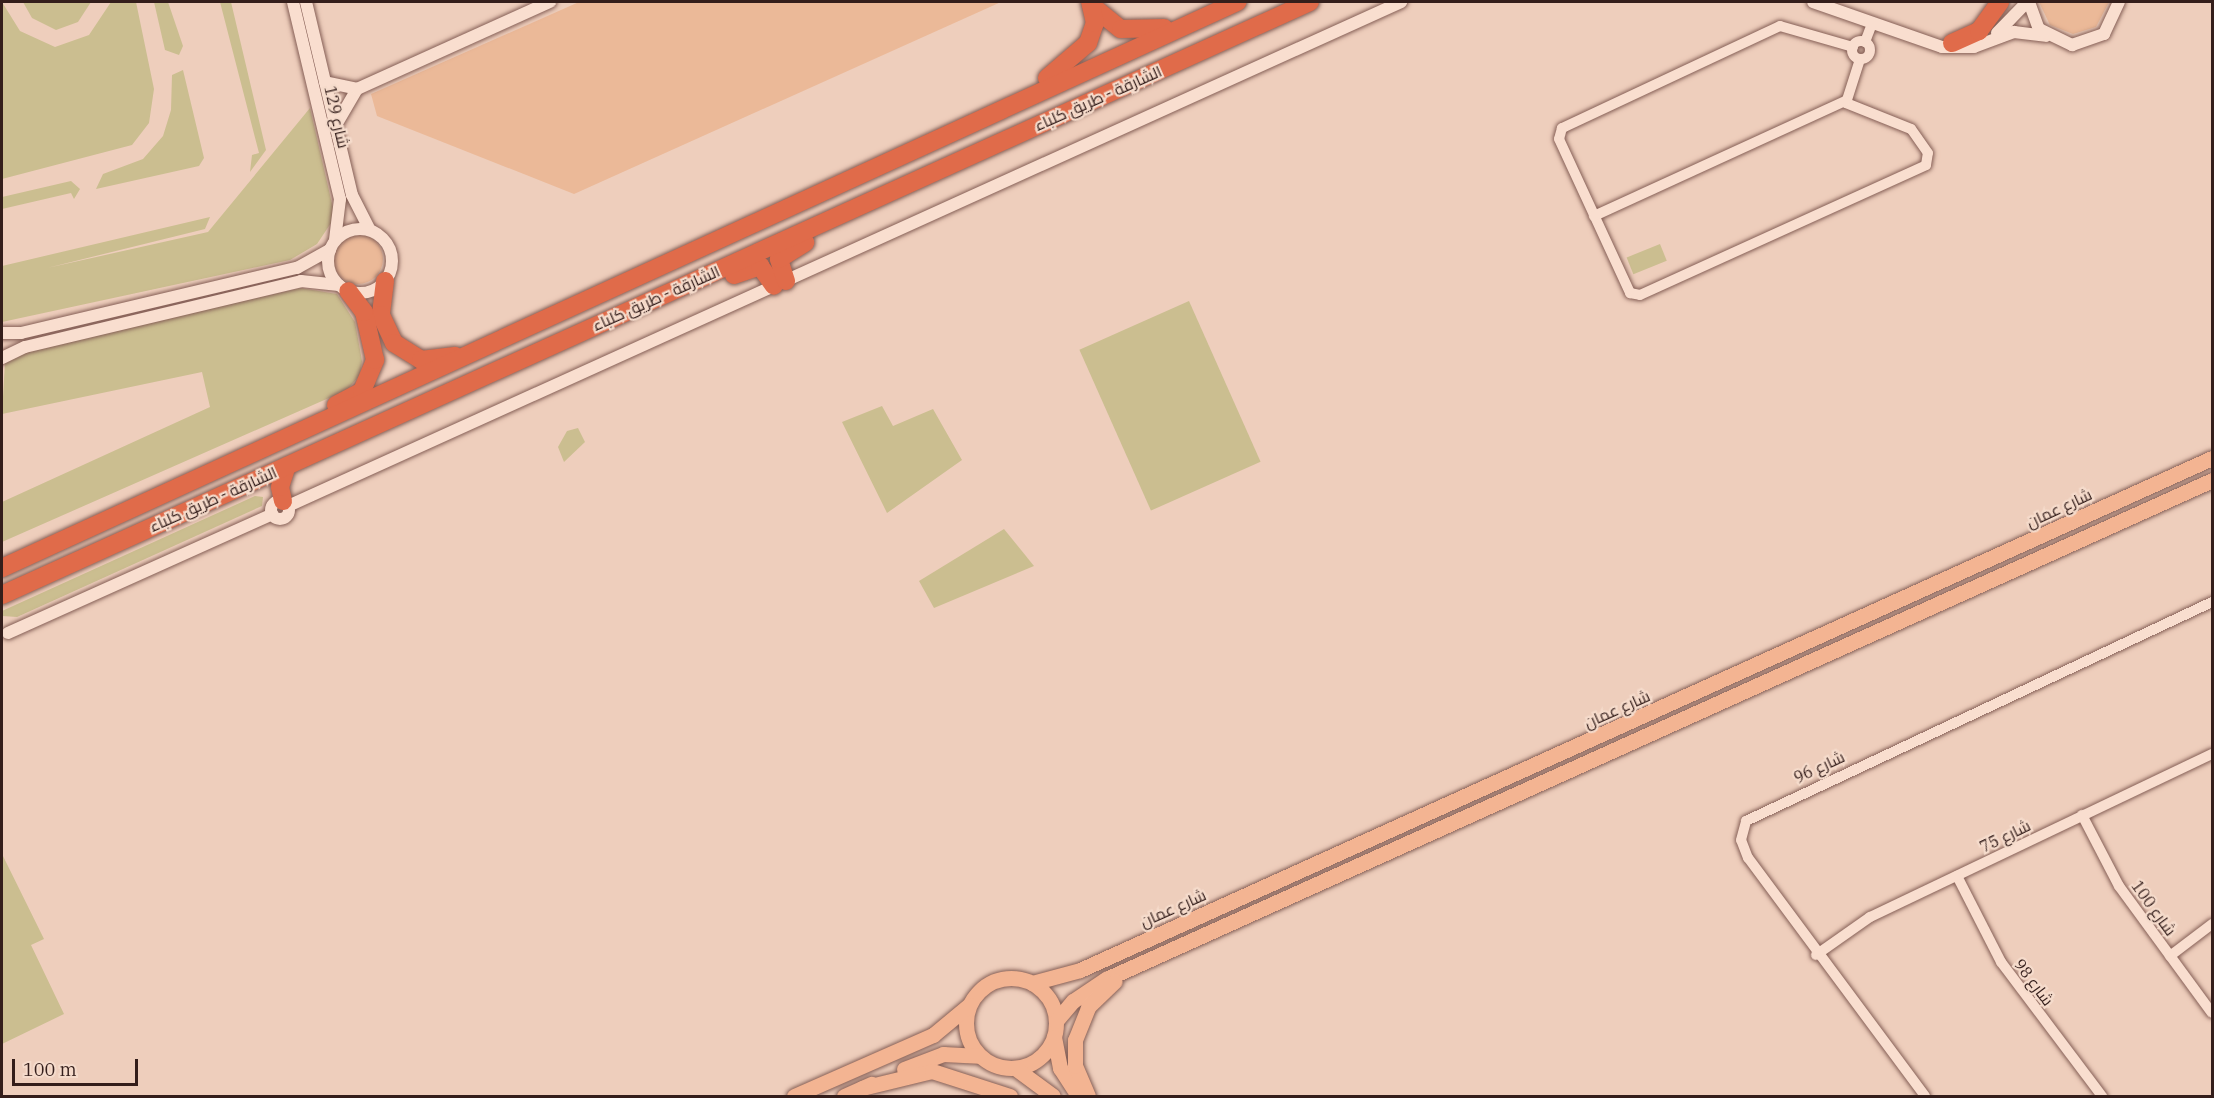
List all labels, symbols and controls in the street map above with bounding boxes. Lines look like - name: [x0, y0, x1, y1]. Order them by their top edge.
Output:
- street label: الشارقة - طريق كلباء: [1031, 61, 1165, 135]
- street label: شارع 129: [321, 84, 353, 150]
- street label: الشارقة - طريق كلباء: [589, 261, 723, 335]
- street label: الشارقة - طريق كلباء: [146, 462, 280, 536]
- street label: شارع عمان: [2023, 484, 2095, 532]
- street label: شارع عمان: [1581, 686, 1653, 732]
- street label: شارع 96: [1791, 747, 1847, 787]
- street label: شارع 75: [1977, 816, 2033, 856]
- street label: شارع 100: [2128, 877, 2180, 939]
- street label: شارع عمان: [1137, 885, 1209, 931]
- street label: شارع 98: [2010, 955, 2058, 1009]
- scale bar: [15, 1047, 141, 1085]
- text: 100 m: [23, 1058, 77, 1081]

